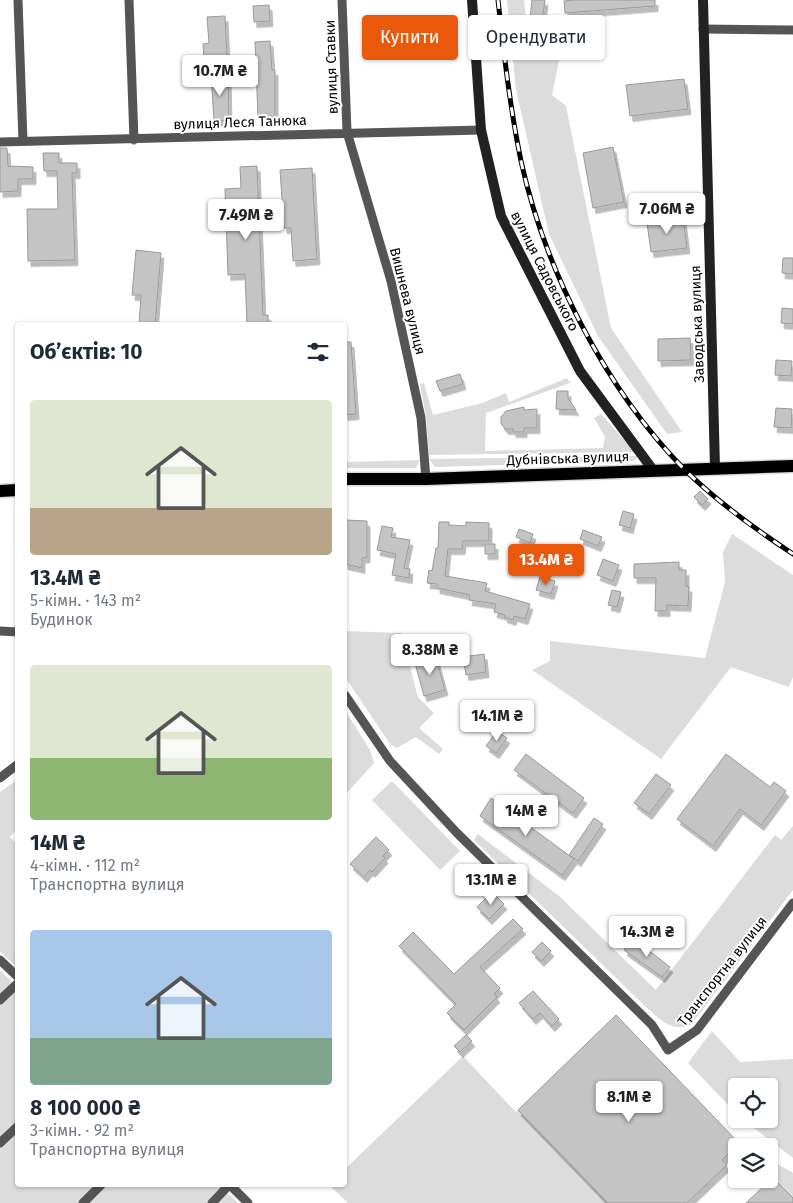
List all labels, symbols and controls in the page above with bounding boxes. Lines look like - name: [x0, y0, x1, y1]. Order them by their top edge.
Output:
- chip: Купити: [362, 15, 458, 60]
- chip: Орендувати: [468, 15, 605, 60]
- street label: вулиця Ставки: [321, 19, 342, 115]
- pin: 10.7M ₴: [174, 54, 266, 97]
- text: 10.7M ₴: [193, 61, 247, 80]
- street label: вулиця Леся Танюка: [173, 112, 307, 133]
- pin: 7.06M ₴: [621, 192, 713, 235]
- pin: 7.49M ₴: [200, 198, 292, 241]
- text: 7.06M ₴: [639, 199, 695, 218]
- text: 7.49M ₴: [219, 205, 273, 224]
- street label: вулиця Садовського: [507, 208, 582, 334]
- street label: Вишнева вулиця: [386, 246, 429, 356]
- street label: Заводська вулиця: [687, 265, 708, 383]
- icon: filters: [304, 338, 332, 366]
- text: Об’єктів: 10: [30, 339, 143, 365]
- icon: home: [136, 433, 226, 523]
- street label: Дубнівська вулиця: [505, 448, 630, 469]
- pin: 13.4M ₴: [500, 544, 592, 586]
- text: 13.4M ₴: [519, 550, 573, 569]
- text: 13.4M ₴: [30, 565, 101, 591]
- text: 5-кімн. · 143 m²: [30, 591, 141, 610]
- text: Будинок: [30, 610, 93, 629]
- pin: 8.38M ₴: [384, 634, 476, 676]
- text: 8.38M ₴: [402, 640, 458, 659]
- icon: home: [136, 698, 226, 788]
- pin: 14.1M ₴: [451, 700, 543, 742]
- text: 14.1M ₴: [471, 706, 523, 725]
- pin: 14M ₴: [491, 794, 561, 837]
- text: 14M ₴: [505, 801, 547, 820]
- text: 14M ₴: [30, 830, 85, 856]
- text: 4-кімн. · 112 m²: [30, 856, 140, 875]
- pin: 13.1M ₴: [445, 864, 537, 906]
- text: 13.1M ₴: [466, 870, 516, 889]
- text: Транспортна вулиця: [30, 875, 184, 894]
- street label: Транспортна вулиця: [674, 913, 771, 1030]
- pin: 14.3M ₴: [601, 916, 693, 958]
- text: 14.3M ₴: [620, 922, 674, 941]
- icon: home: [136, 963, 226, 1053]
- map controls: [728, 1078, 778, 1188]
- button: locate: [728, 1078, 778, 1128]
- pin: 8.1M ₴: [588, 1080, 670, 1123]
- text: 8.1M ₴: [607, 1087, 651, 1106]
- text: 8 100 000 ₴: [30, 1095, 140, 1121]
- text: 3-кімн. · 92 m²: [30, 1121, 134, 1140]
- button: layers: [728, 1138, 778, 1188]
- text: Транспортна вулиця: [30, 1140, 184, 1159]

